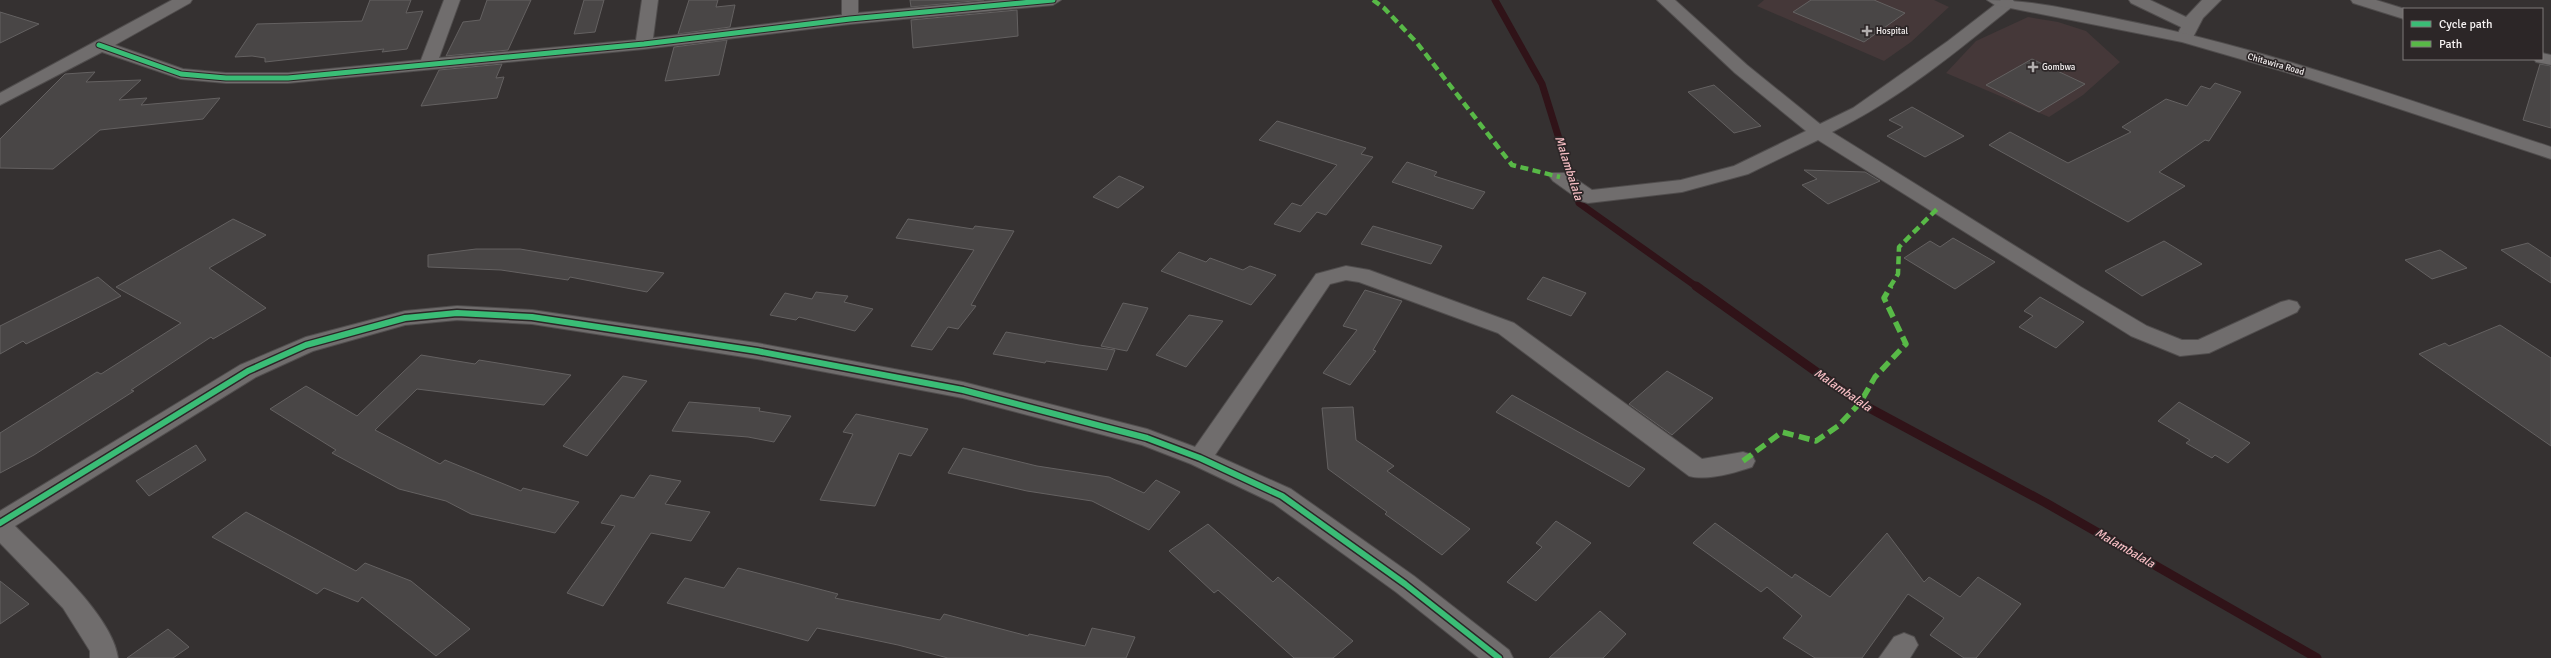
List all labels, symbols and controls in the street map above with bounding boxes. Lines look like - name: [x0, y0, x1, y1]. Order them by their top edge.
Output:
- legend: [2403, 8, 2543, 60]
- text: Cycle path: [2439, 17, 2492, 32]
- marker: Hospital: [1861, 25, 1873, 37]
- place label: Hospital: [1876, 26, 1909, 37]
- text: Path: [2439, 37, 2462, 52]
- street label: Chitawira Road: [2246, 51, 2306, 78]
- marker: Gombwa: [2027, 61, 2039, 73]
- place label: Gombwa: [2042, 62, 2076, 73]
- water label: Malambalala: [1551, 134, 1586, 203]
- water label: Malambalala: [1811, 366, 1875, 416]
- water label: Malambalala: [2092, 525, 2158, 572]

